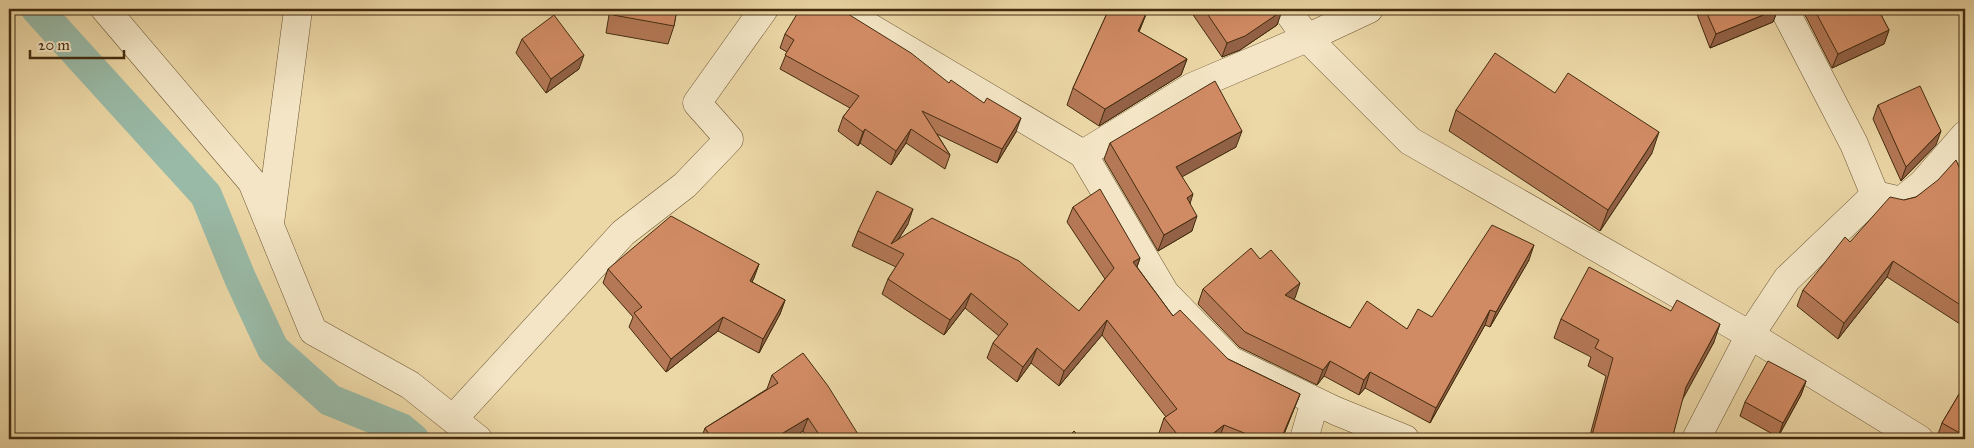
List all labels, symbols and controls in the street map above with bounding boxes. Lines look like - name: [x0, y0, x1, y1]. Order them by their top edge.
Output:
- scale bar: [30, 28, 124, 60]
- text: 20 m: [38, 36, 70, 54]

